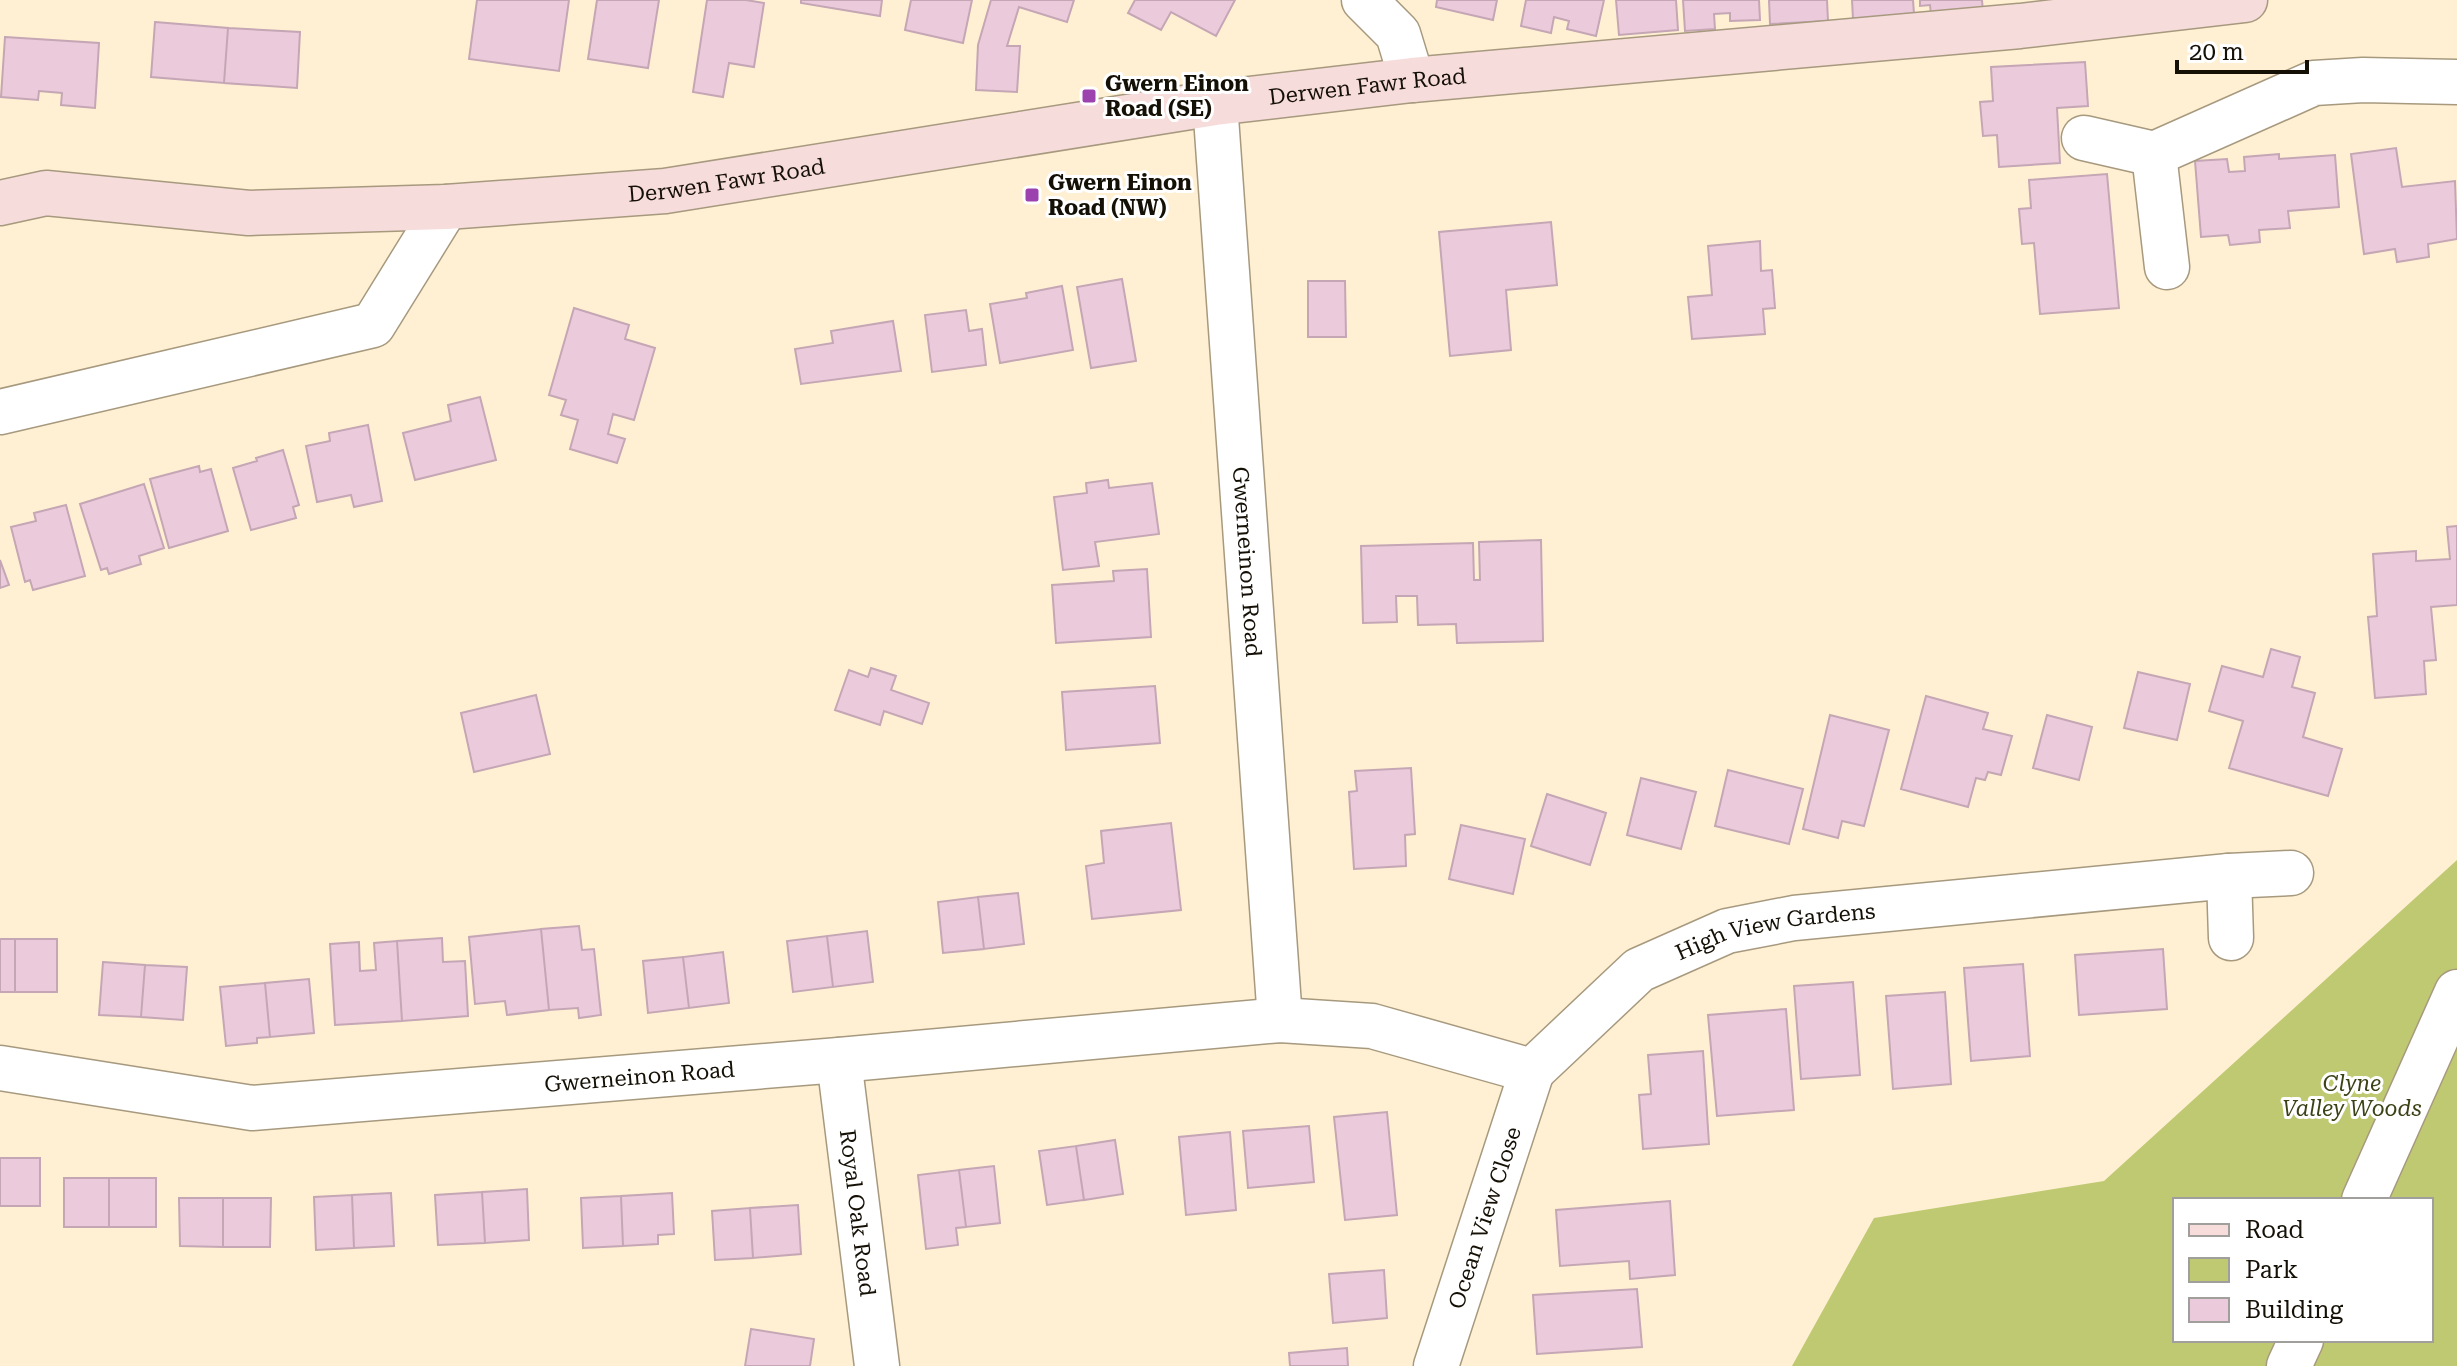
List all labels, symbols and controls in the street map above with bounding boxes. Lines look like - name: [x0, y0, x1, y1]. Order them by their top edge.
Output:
- scale bar: [2177, 24, 2307, 74]
- text: 20 m: [2189, 38, 2244, 66]
- street label: Derwen Fawr Road: [1267, 63, 1467, 110]
- place label: Gwern Einon Road (SE): [1105, 71, 1249, 121]
- marker: Gwern Einon Road (SE): [1080, 87, 1098, 105]
- street label: Derwen Fawr Road: [627, 154, 827, 207]
- place label: Gwern Einon Road (NW): [1048, 170, 1192, 220]
- marker: Gwern Einon Road (NW): [1023, 186, 1041, 204]
- street label: Gwerneinon Road: [1228, 466, 1266, 658]
- street label: High View Gardens: [1672, 898, 1876, 965]
- street label: Gwerneinon Road: [543, 1057, 736, 1097]
- park label: Clyne Valley Woods: [2282, 1071, 2422, 1121]
- street label: Ocean View Close: [1443, 1124, 1526, 1312]
- street label: Royal Oak Road: [835, 1128, 880, 1298]
- legend: [2173, 1198, 2433, 1342]
- text: Road: [2245, 1216, 2304, 1244]
- text: Park: [2245, 1256, 2298, 1284]
- text: Building: [2245, 1296, 2343, 1324]

